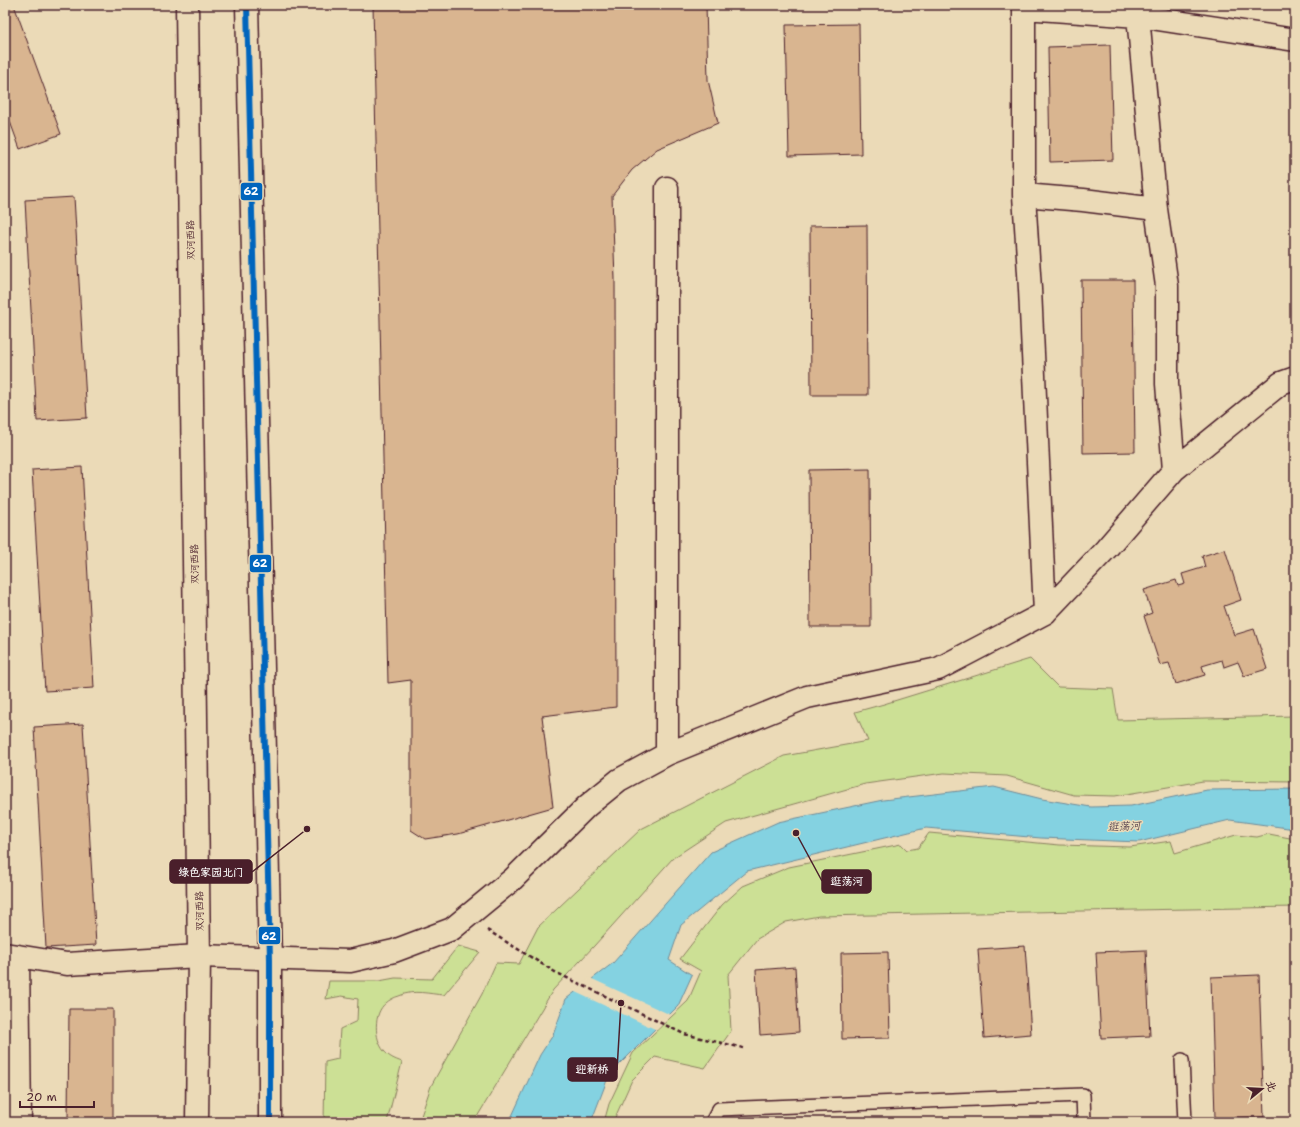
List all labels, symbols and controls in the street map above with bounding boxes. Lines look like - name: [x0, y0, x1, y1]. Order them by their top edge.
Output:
- line badge: 62: [240, 182, 263, 201]
- text: 62: [243, 184, 259, 199]
- street label: 双河西路: [184, 220, 197, 260]
- street label: 双河西路: [188, 544, 201, 584]
- line badge: 62: [249, 554, 272, 573]
- text: 62: [252, 556, 268, 571]
- water label: 逛荡河: [1107, 818, 1143, 835]
- callout: 绿色家园北门: [170, 860, 252, 883]
- text: 绿色家园北门: [178, 865, 244, 880]
- callout: 逛荡河: [822, 870, 871, 893]
- text: 逛荡河: [831, 874, 864, 889]
- street label: 双河西路: [193, 891, 206, 931]
- line badge: 62: [258, 926, 281, 945]
- text: 62: [261, 929, 277, 944]
- callout: 迎新桥: [568, 1058, 617, 1081]
- text: 迎新桥: [576, 1062, 609, 1077]
- north arrow: [1242, 1069, 1282, 1109]
- text: 北: [1262, 1079, 1280, 1094]
- scale bar: [20, 1083, 94, 1109]
- text: 20 m: [26, 1089, 57, 1105]

